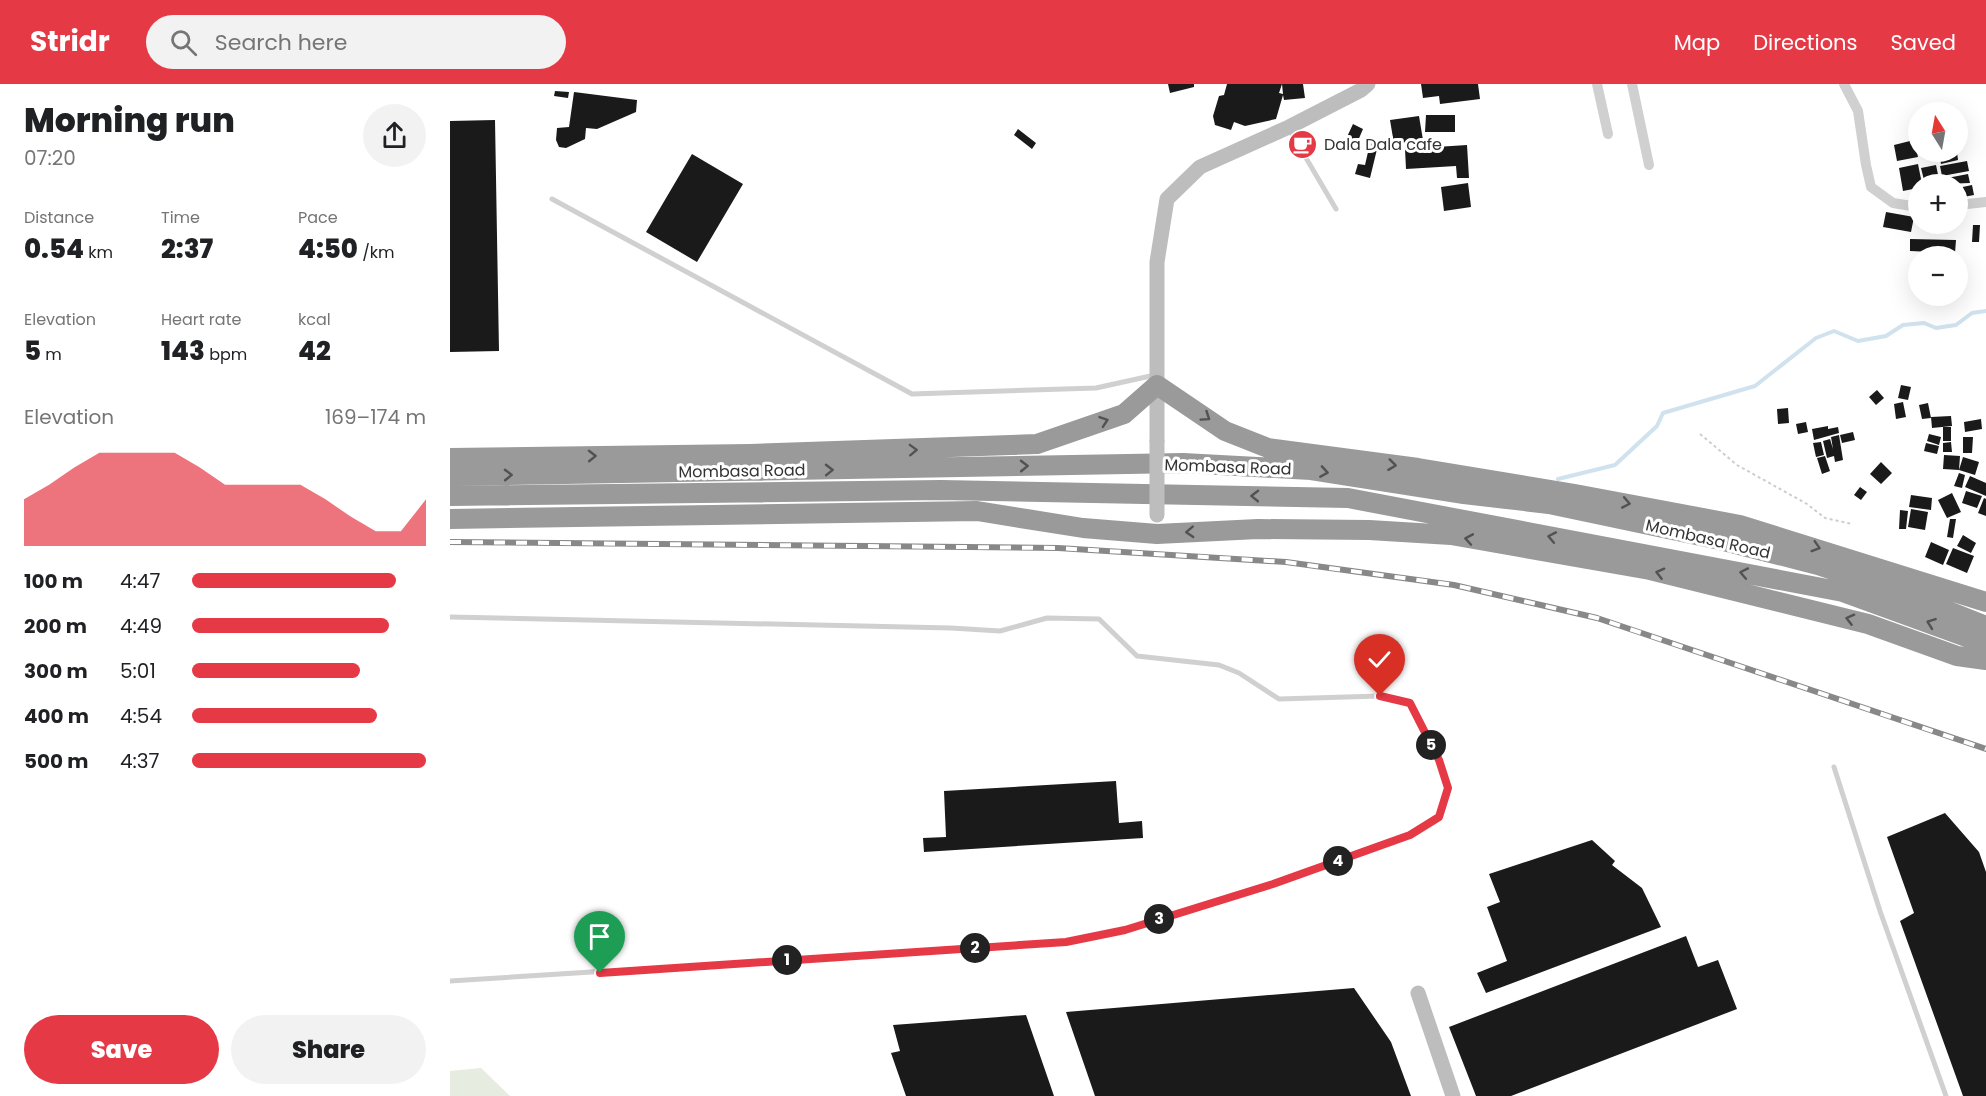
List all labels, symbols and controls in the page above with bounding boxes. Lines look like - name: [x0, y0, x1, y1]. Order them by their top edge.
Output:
- search box: [146, 15, 566, 69]
- text: Stridr: [30, 22, 110, 61]
- icon: search: [167, 26, 200, 59]
- text: Search here: [215, 27, 347, 58]
- text: Map: [1674, 28, 1720, 57]
- text: Directions: [1753, 28, 1857, 57]
- text: Saved: [1890, 28, 1956, 57]
- text: Morning run: [24, 97, 235, 144]
- north arrow: [1908, 102, 1968, 162]
- map controls: [1908, 102, 1968, 306]
- button: share: [363, 104, 426, 167]
- cafe icon: Dala Dala cafe: [1287, 128, 1319, 160]
- place label: Dala Dala cafe: [1324, 133, 1442, 156]
- text: 07:20: [24, 144, 76, 172]
- button: +: [1908, 174, 1968, 234]
- text: Distance: [24, 206, 94, 229]
- text: Time: [161, 206, 200, 229]
- text: Pace: [298, 206, 338, 229]
- text: 0.54: [24, 231, 84, 267]
- text: 2:37: [161, 231, 213, 267]
- text: 4:50: [298, 231, 358, 267]
- text: km: [84, 241, 113, 264]
- text: /km: [358, 241, 395, 264]
- button: −: [1908, 246, 1968, 306]
- text: Elevation: [24, 308, 96, 331]
- text: Heart rate: [161, 308, 241, 331]
- text: kcal: [298, 308, 331, 331]
- text: 5: [24, 333, 41, 369]
- text: 143: [161, 333, 205, 369]
- text: 42: [298, 333, 331, 369]
- text: m: [41, 343, 62, 366]
- text: bpm: [205, 343, 247, 366]
- text: Elevation: [24, 403, 114, 431]
- text: 169–174 m: [325, 403, 426, 431]
- one-way arrow: [1199, 410, 1210, 421]
- one-way arrow: [1099, 416, 1109, 428]
- one-way arrow: [909, 443, 918, 456]
- one-way arrow: [588, 450, 597, 462]
- street label: Mombasa Road: [1164, 453, 1292, 481]
- street label: Mombasa Road: [678, 458, 806, 484]
- one-way arrow: [1387, 458, 1397, 470]
- one-way arrow: [1020, 460, 1029, 472]
- one-way arrow: [825, 464, 834, 476]
- one-way arrow: [1319, 465, 1329, 478]
- one-way arrow: [504, 469, 513, 482]
- one-way arrow: [1251, 490, 1260, 502]
- one-way arrow: [1621, 496, 1631, 509]
- street label: Mombasa Road: [1643, 513, 1773, 565]
- one-way arrow: [1186, 526, 1195, 539]
- one-way arrow: [1547, 531, 1557, 544]
- one-way arrow: [1464, 533, 1473, 545]
- one-way arrow: [1810, 540, 1820, 552]
- text: 100 m: [24, 567, 83, 595]
- text: 4:47: [120, 567, 160, 595]
- one-way arrow: [1656, 567, 1666, 580]
- one-way arrow: [1739, 567, 1749, 580]
- text: 200 m: [24, 612, 87, 640]
- text: 4:49: [120, 612, 162, 640]
- one-way arrow: [1845, 614, 1855, 627]
- one-way arrow: [1926, 618, 1937, 631]
- pin: [1354, 634, 1405, 696]
- icon: check: [1363, 643, 1396, 676]
- text: 300 m: [24, 657, 88, 685]
- text: 5:01: [120, 657, 156, 685]
- text: 400 m: [24, 702, 89, 730]
- text: 4:54: [120, 702, 162, 730]
- pin: 5: [1416, 730, 1446, 760]
- text: 5: [1426, 733, 1436, 756]
- text: 500 m: [24, 747, 89, 775]
- text: 4:37: [120, 747, 160, 775]
- pin: 4: [1323, 846, 1353, 876]
- text: 4: [1333, 849, 1343, 872]
- pin: 3: [1144, 904, 1174, 934]
- text: 3: [1154, 907, 1164, 930]
- pin: [574, 911, 625, 973]
- icon: arrive: [583, 920, 616, 953]
- pin: 2: [960, 933, 990, 963]
- text: 2: [970, 936, 980, 959]
- pin: 1: [772, 945, 802, 975]
- text: 1: [784, 948, 790, 971]
- button: Save: [24, 1015, 219, 1084]
- button: Share: [231, 1015, 426, 1084]

